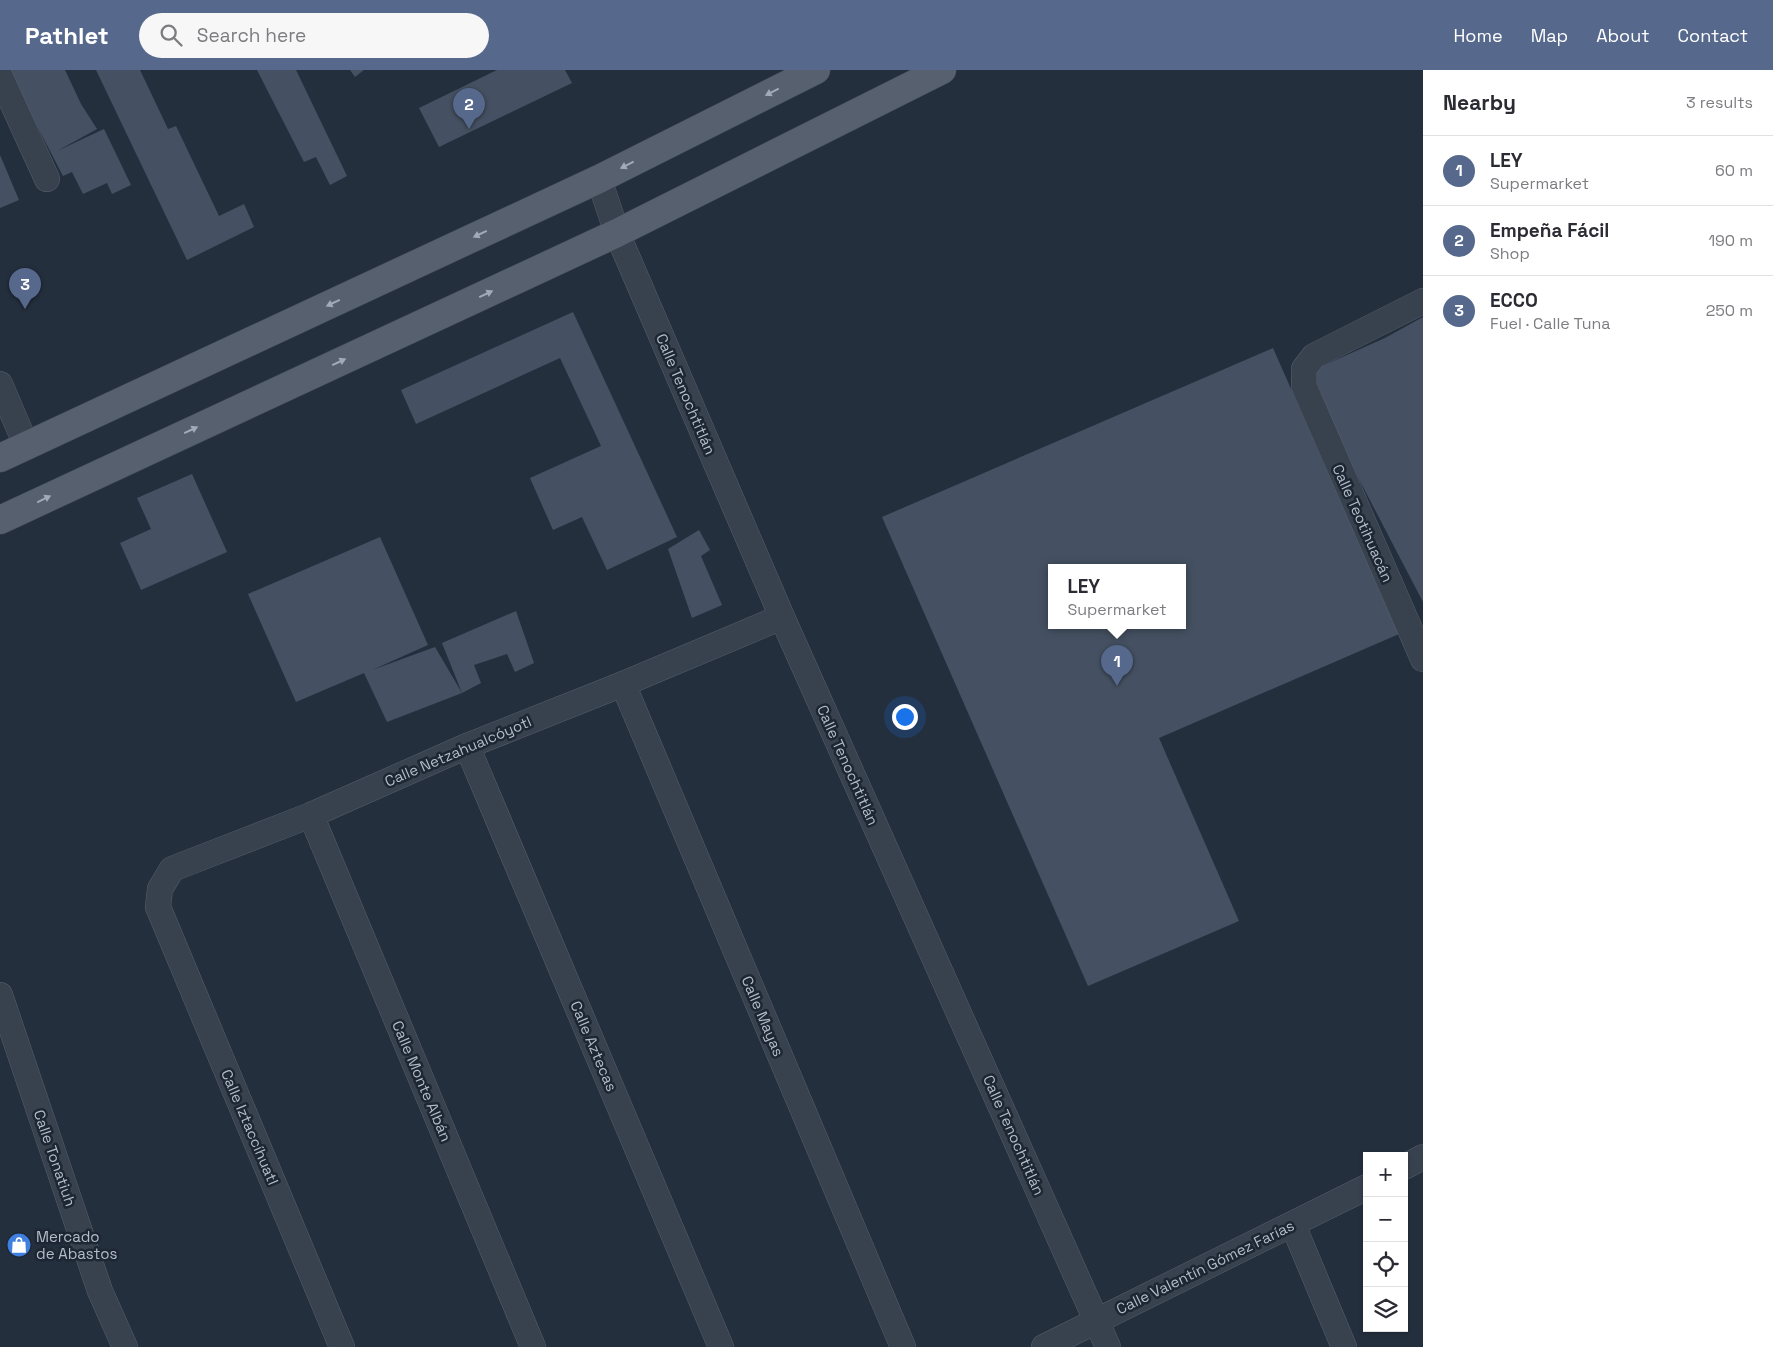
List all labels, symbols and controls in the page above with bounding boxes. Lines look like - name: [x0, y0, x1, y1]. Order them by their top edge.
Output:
- search box: [139, 13, 489, 58]
- text: Pathlet: [25, 20, 109, 51]
- icon: search: [157, 21, 185, 49]
- text: Search here: [197, 23, 306, 48]
- text: Home: [1454, 24, 1503, 47]
- text: Map: [1531, 24, 1568, 47]
- text: About: [1596, 24, 1650, 47]
- text: Contact: [1678, 24, 1748, 47]
- pin: 2: [453, 88, 485, 129]
- one-way arrow: [765, 88, 780, 96]
- text: Nearby: [1443, 89, 1516, 116]
- text: 3 results: [1686, 92, 1753, 113]
- text: LEY: [1490, 148, 1523, 173]
- text: 1: [1455, 160, 1463, 181]
- text: 60 m: [1715, 160, 1753, 181]
- one-way arrow: [620, 161, 634, 169]
- text: Supermarket: [1490, 173, 1589, 194]
- text: Empeña Fácil: [1490, 218, 1609, 243]
- one-way arrow: [473, 230, 487, 238]
- text: 2: [1454, 230, 1464, 251]
- text: 190 m: [1708, 230, 1753, 251]
- text: Shop: [1490, 243, 1530, 264]
- pin: 3: [9, 268, 41, 309]
- text: ECCO: [1490, 288, 1538, 313]
- one-way arrow: [479, 290, 493, 298]
- one-way arrow: [326, 299, 340, 307]
- text: 3: [1454, 300, 1464, 321]
- text: 250 m: [1706, 300, 1753, 321]
- text: Fuel · Calle Tuna: [1490, 313, 1611, 334]
- street label: Calle Tenochtitlán: [652, 331, 720, 457]
- one-way arrow: [332, 358, 346, 366]
- one-way arrow: [184, 426, 198, 434]
- street label: Calle Teotihuacán: [1328, 461, 1398, 585]
- one-way arrow: [37, 494, 51, 502]
- popup: [1048, 564, 1186, 629]
- text: LEY: [1067, 574, 1100, 599]
- text: Supermarket: [1067, 599, 1167, 620]
- pin: 1: [1101, 645, 1133, 686]
- street label: Calle Tenochtitlán: [813, 702, 883, 828]
- your location: [892, 704, 918, 730]
- street label: Calle Netzahualcóyotl: [382, 711, 534, 791]
- street label: Calle Mayas: [738, 973, 788, 1059]
- street label: Calle Aztecas: [566, 998, 622, 1094]
- street label: Calle Monte Albán: [388, 1018, 456, 1144]
- street label: Calle Iztaccíhuatl: [217, 1066, 283, 1188]
- street label: Calle Tenochtitlán: [979, 1072, 1049, 1198]
- street label: Calle Tonatiuh: [30, 1107, 80, 1209]
- map controls: [1363, 1152, 1408, 1332]
- button: +: [1363, 1152, 1408, 1197]
- button: −: [1363, 1197, 1408, 1242]
- street label: Calle Valentín Gómez Farías: [1113, 1216, 1297, 1318]
- place label: Mercado de Abastos: [36, 1227, 118, 1263]
- shop icon: Mercado de Abastos: [6, 1232, 32, 1258]
- button: locate: [1363, 1242, 1408, 1287]
- button: layers: [1363, 1287, 1408, 1332]

